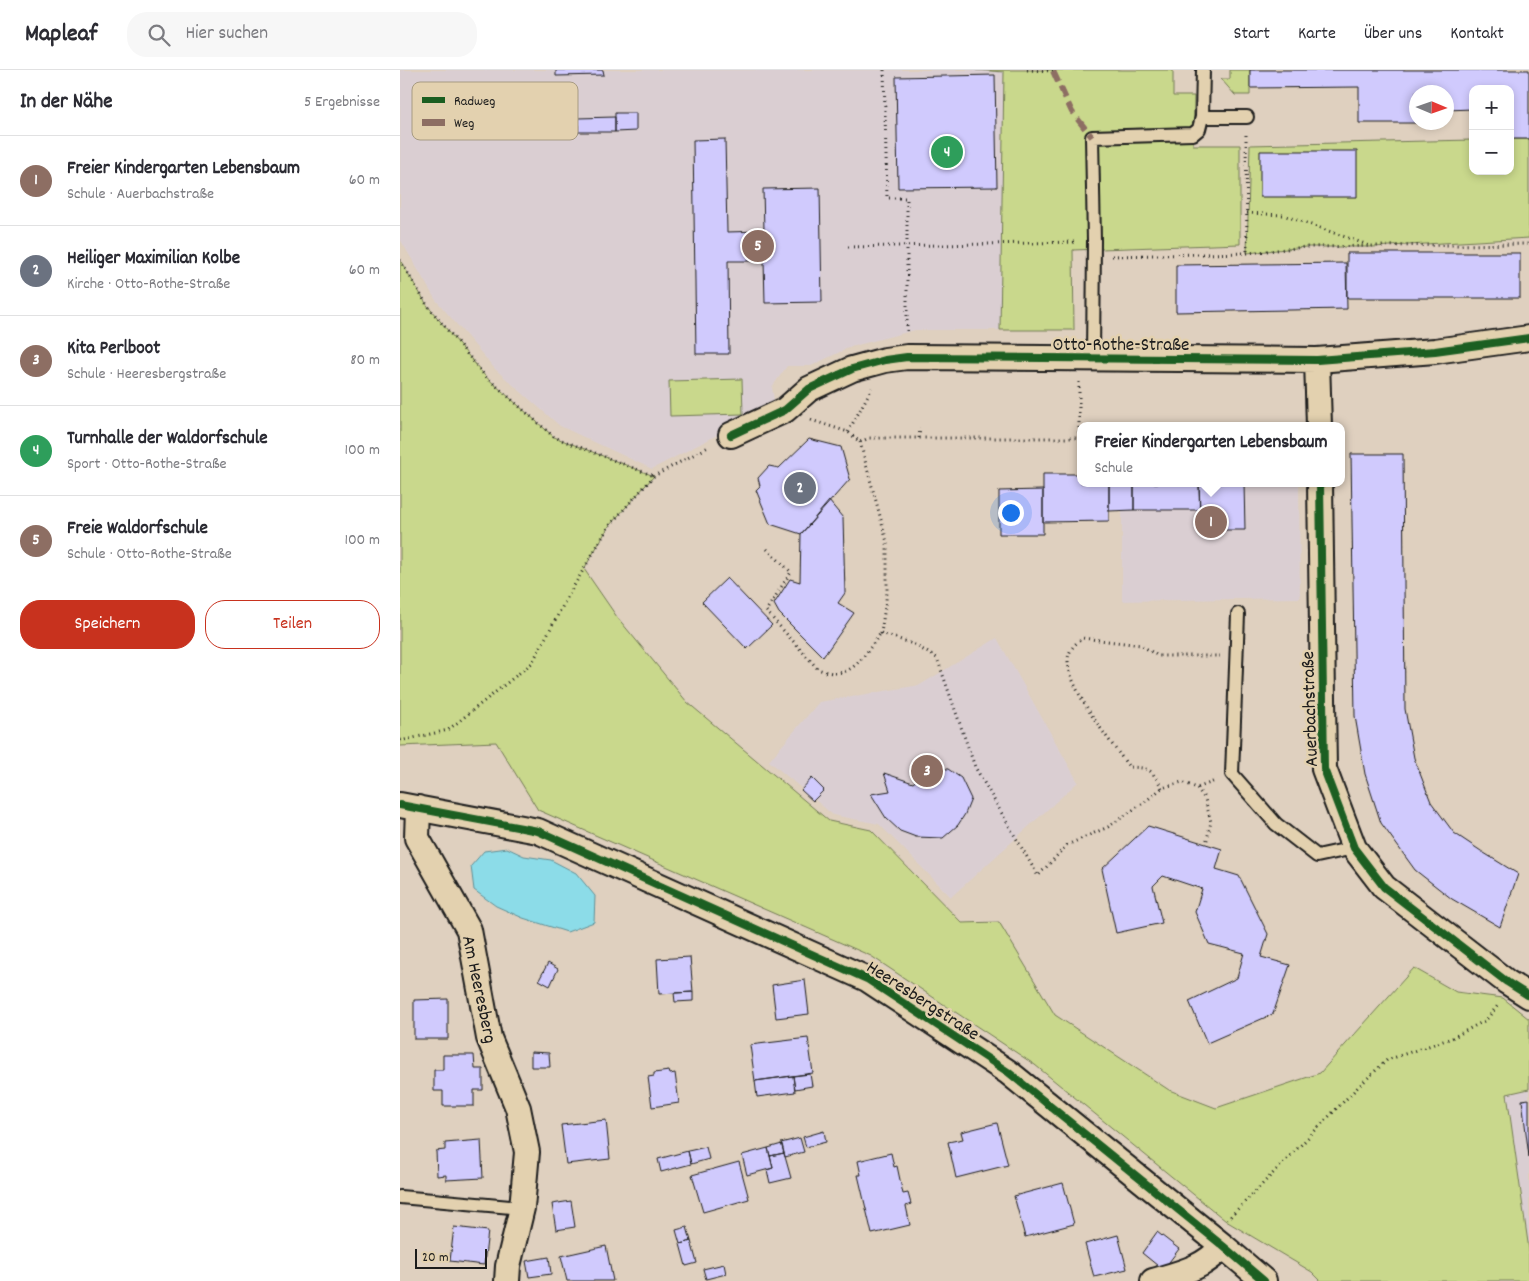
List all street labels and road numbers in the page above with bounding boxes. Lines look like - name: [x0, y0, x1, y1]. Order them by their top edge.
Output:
- street label: Otto-Rothe-Straße: [1053, 333, 1189, 360]
- street label: Auerbachstraße: [1296, 651, 1327, 767]
- street label: Am Heeresberg: [453, 933, 502, 1046]
- street label: Heeresbergstraße: [860, 955, 984, 1049]

